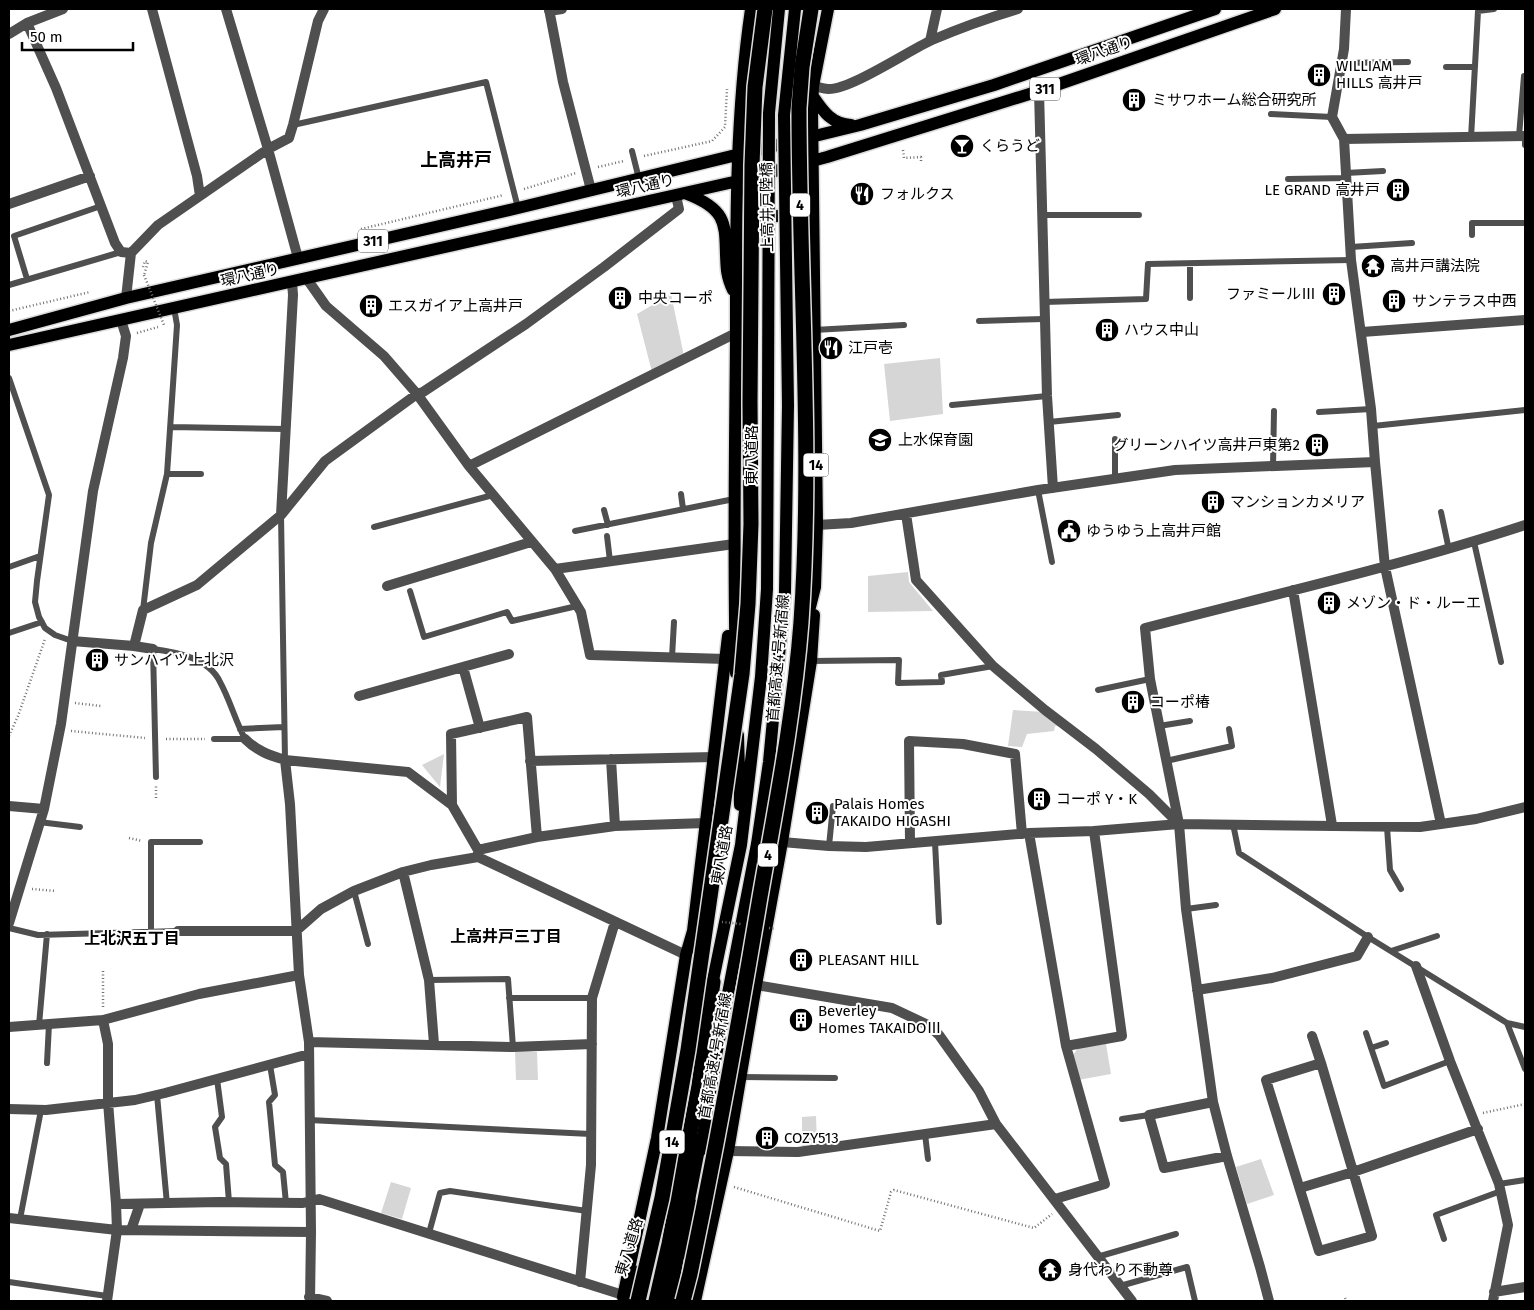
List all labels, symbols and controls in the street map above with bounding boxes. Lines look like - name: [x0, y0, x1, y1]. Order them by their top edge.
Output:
- scale bar: [22, 20, 134, 52]
- text: 50 m: [30, 28, 63, 46]
- street label: 環八通り: [1073, 33, 1135, 69]
- place label: WILLIAM HILLS 高井戸: [1336, 57, 1423, 92]
- building icon: WILLIAM HILLS 高井戸: [1306, 62, 1332, 88]
- road number: 311: [1030, 78, 1060, 100]
- building icon: ミサワホーム総合研究所: [1121, 87, 1147, 113]
- place label: ミサワホーム総合研究所: [1152, 91, 1317, 109]
- bar icon: くらうど: [949, 133, 975, 159]
- place label: くらうど: [980, 137, 1040, 155]
- district label: 上高井戸: [420, 149, 492, 171]
- street label: 上高井戸陸橋: [757, 162, 777, 252]
- street label: 環八通り: [614, 170, 676, 202]
- building icon: LE GRAND 高井戸: [1385, 177, 1411, 203]
- restaurant icon: フォルクス: [849, 181, 875, 207]
- place label: LE GRAND 高井戸: [1265, 181, 1380, 199]
- place label: フォルクス: [880, 185, 955, 203]
- road number: 4: [790, 194, 810, 216]
- road number: 311: [358, 230, 388, 252]
- temple icon: 高井戸講法院: [1360, 253, 1386, 279]
- place label: 高井戸講法院: [1390, 257, 1480, 275]
- street label: 環八通り: [219, 260, 281, 290]
- building icon: ファミールⅢ: [1321, 281, 1347, 307]
- building icon: 中央コーポ: [607, 285, 633, 311]
- place label: ファミールⅢ: [1226, 285, 1316, 303]
- building icon: サンテラス中西: [1381, 288, 1407, 314]
- place label: 中央コーポ: [638, 289, 713, 307]
- place label: サンテラス中西: [1412, 292, 1517, 310]
- building icon: エスガイア上高井戸: [358, 293, 384, 319]
- place label: エスガイア上高井戸: [388, 297, 523, 315]
- building icon: ハウス中山: [1094, 317, 1120, 343]
- place label: ハウス中山: [1124, 321, 1199, 339]
- restaurant icon: 江戸壱: [818, 335, 844, 361]
- place label: 江戸壱: [848, 339, 893, 357]
- street label: 東八道路: [743, 425, 761, 485]
- school or university icon: 上水保育園: [867, 427, 893, 453]
- place label: 上水保育園: [898, 431, 973, 449]
- building icon: グリーンハイツ高井戸東第2: [1304, 432, 1330, 458]
- place label: グリーンハイツ高井戸東第2: [1114, 436, 1300, 454]
- road number: 14: [804, 454, 828, 476]
- building icon: マンションカメリア: [1200, 489, 1226, 515]
- place label: マンションカメリア: [1230, 493, 1365, 511]
- public building icon: ゆうゆう上高井戸館: [1056, 518, 1082, 544]
- place label: ゆうゆう上高井戸館: [1086, 522, 1221, 540]
- building icon: メゾン・ド・ルーエ: [1316, 590, 1342, 616]
- street label: 首都高速4号新宿線: [763, 593, 793, 723]
- place label: メゾン・ド・ルーエ: [1346, 594, 1481, 612]
- building icon: サンハイツ上北沢: [84, 647, 110, 673]
- place label: サンハイツ上北沢: [114, 651, 234, 669]
- building icon: コーポ椿: [1120, 689, 1146, 715]
- place label: コーポ椿: [1150, 693, 1210, 711]
- building icon: コーポ Y・K: [1026, 786, 1052, 812]
- place label: コーポ Y・K: [1056, 790, 1137, 808]
- place label: Palais Homes TAKAIDO HIGASHI: [834, 795, 951, 830]
- building icon: Palais Homes TAKAIDO HIGASHI: [804, 800, 830, 826]
- street label: 東八道路: [708, 824, 736, 886]
- road number: 4: [758, 844, 778, 866]
- district label: 上高井戸三丁目: [450, 927, 562, 946]
- district label: 上北沢五丁目: [84, 929, 180, 948]
- building icon: PLEASANT HILL: [788, 947, 814, 973]
- place label: PLEASANT HILL: [818, 951, 920, 969]
- street label: 首都高速4号新宿線: [695, 991, 735, 1121]
- place label: Beverley Homes TAKAIDOⅢ: [818, 1002, 941, 1037]
- building icon: Beverley Homes TAKAIDOⅢ: [788, 1007, 814, 1033]
- building icon: COZY513: [754, 1125, 780, 1151]
- place label: COZY513: [784, 1129, 839, 1147]
- road number: 14: [660, 1130, 684, 1154]
- street label: 東八道路: [612, 1216, 646, 1278]
- temple icon: 身代わり不動尊: [1037, 1257, 1063, 1283]
- place label: 身代わり不動尊: [1068, 1261, 1173, 1279]

